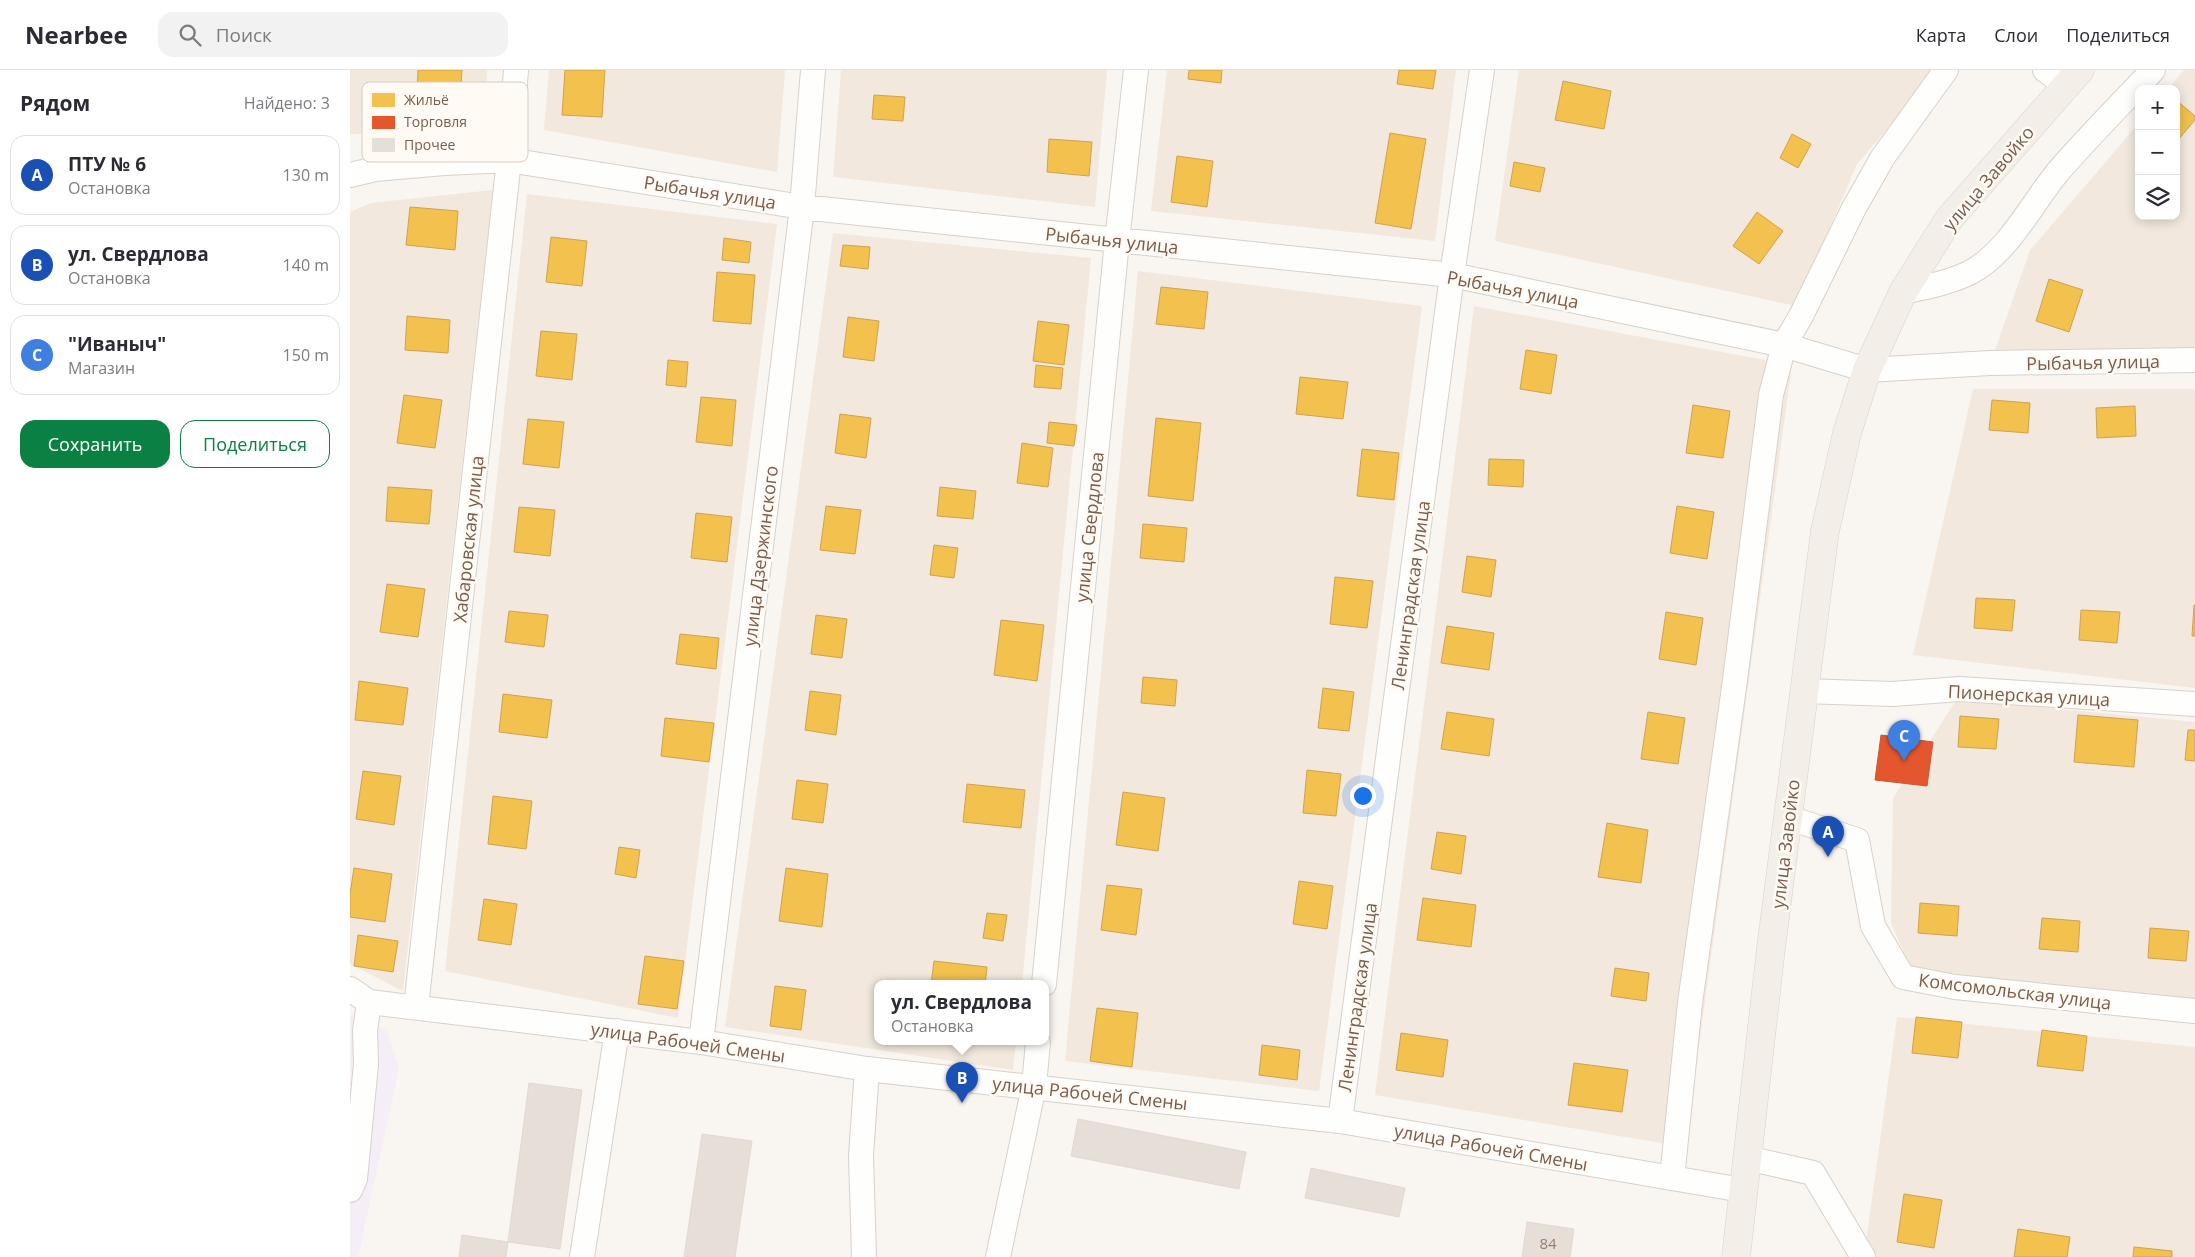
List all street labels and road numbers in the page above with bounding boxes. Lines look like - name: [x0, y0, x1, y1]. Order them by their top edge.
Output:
- street label: улица Завойко: [1937, 121, 2039, 235]
- street label: Рыбачья улица: [642, 170, 778, 214]
- street label: Рыбачья улица: [1044, 221, 1180, 259]
- street label: Рыбачья улица: [1445, 264, 1581, 314]
- street label: Рыбачья улица: [2026, 349, 2160, 375]
- street label: улица Свердлова: [1069, 451, 1109, 603]
- street label: Хабаровская улица: [447, 454, 489, 624]
- street label: улица Дзержинского: [737, 464, 783, 648]
- street label: Ленинградская улица: [1385, 499, 1435, 691]
- street label: Пионерская улица: [1947, 679, 2111, 711]
- street label: улица Завойко: [1765, 778, 1805, 910]
- street label: Ленинградская улица: [1332, 901, 1382, 1093]
- street label: Комсомольская улица: [1917, 967, 2113, 1015]
- street label: улица Рабочей Смены: [589, 1016, 787, 1068]
- street label: улица Рабочей Смены: [991, 1071, 1189, 1115]
- street label: улица Рабочей Смены: [1392, 1118, 1590, 1176]

